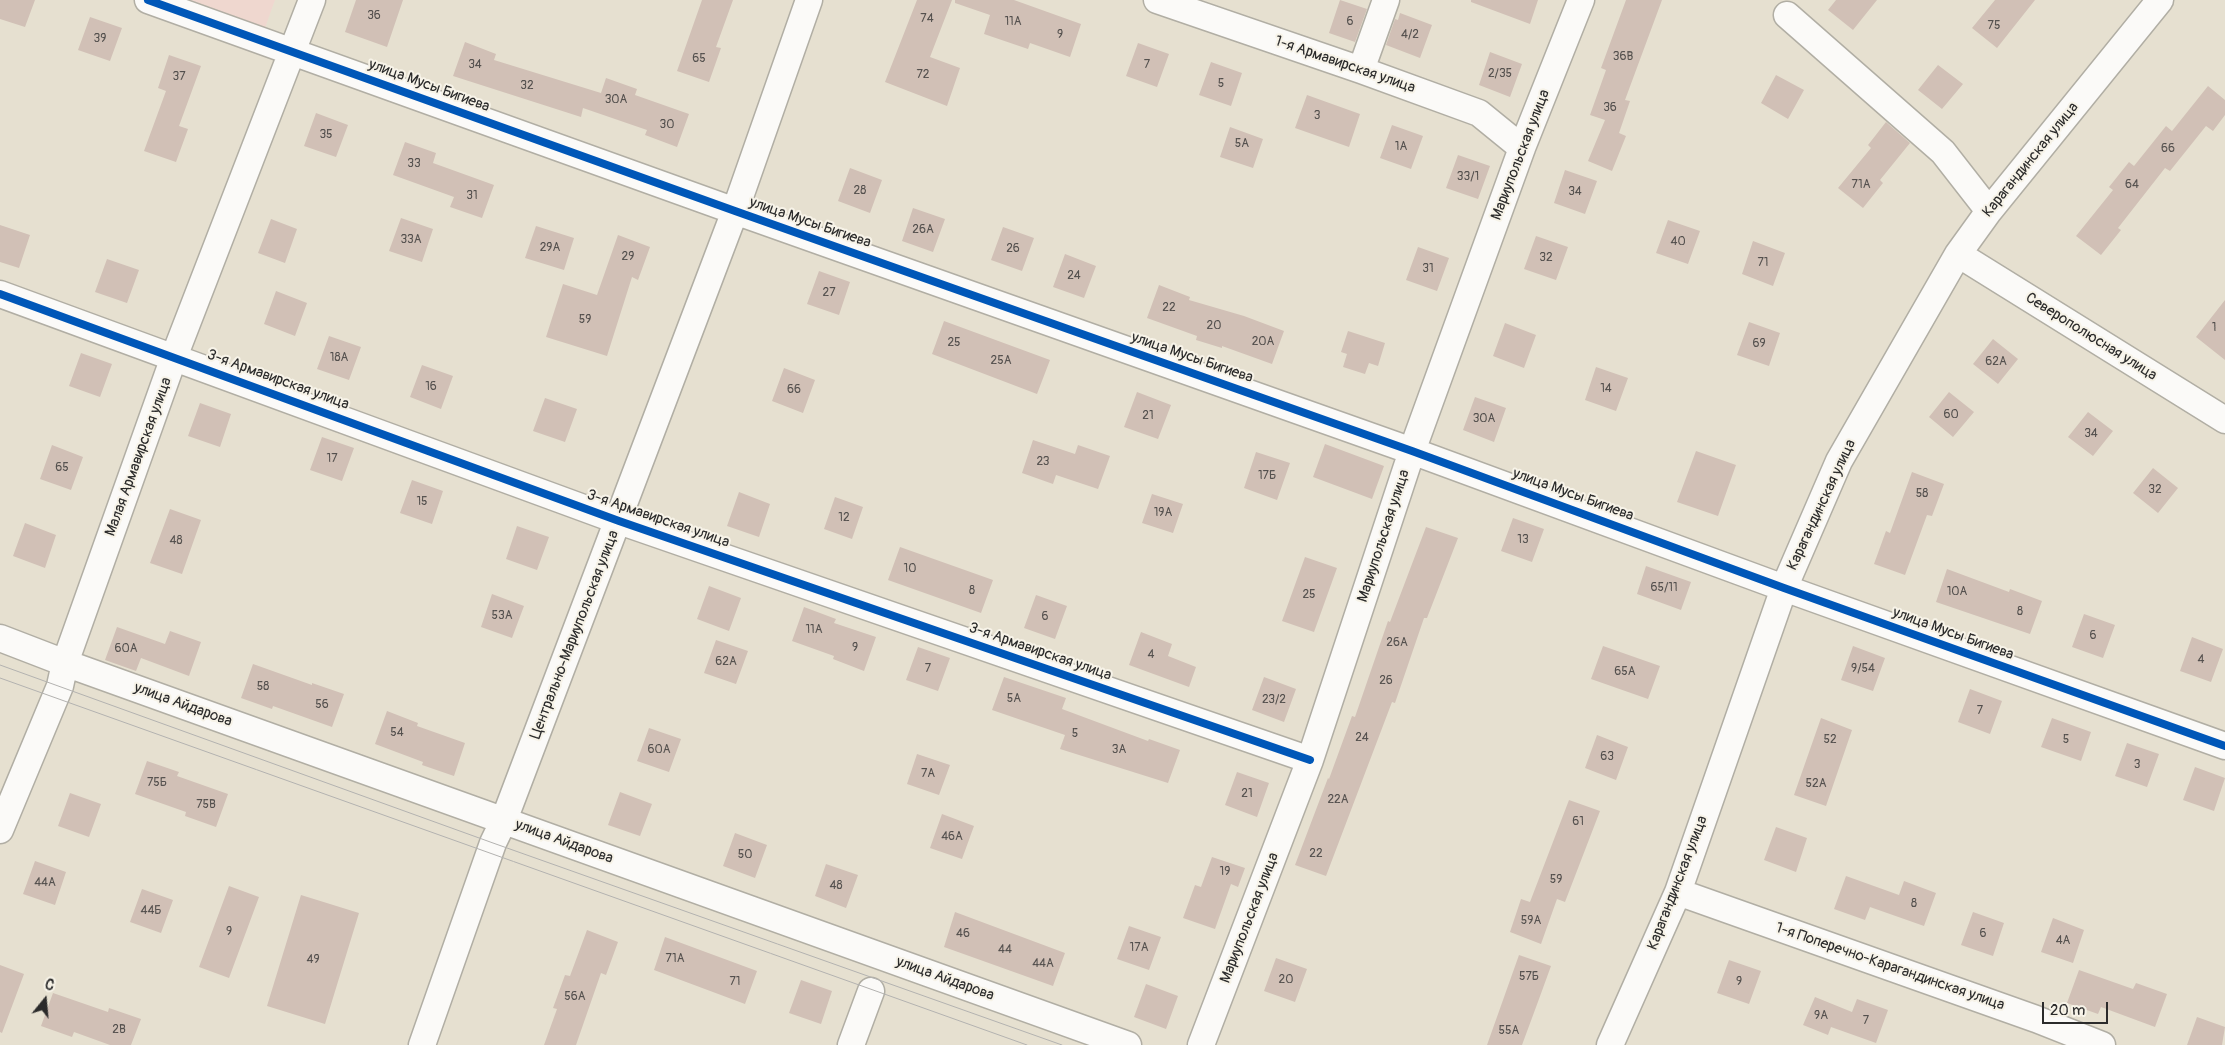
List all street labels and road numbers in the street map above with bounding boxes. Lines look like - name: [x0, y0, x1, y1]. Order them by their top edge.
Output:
- street label: 1-я Армавирская улица: [1272, 33, 1418, 97]
- street label: улица Мусы Бигиева: [366, 56, 492, 116]
- street label: Мариупольская улица: [1488, 87, 1554, 223]
- street label: Карагандинская улица: [1979, 99, 2083, 221]
- street label: улица Мусы Бигиева: [747, 194, 873, 252]
- street label: Северополюсная улица: [2022, 289, 2160, 385]
- street label: улица Мусы Бигиева: [1129, 329, 1255, 387]
- street label: 3-я Армавирская улица: [205, 346, 351, 414]
- street label: Малая Армавирская улица: [102, 375, 176, 539]
- street label: Карагандинская улица: [1784, 437, 1860, 573]
- street label: улица Мусы Бигиева: [1510, 465, 1636, 525]
- street label: Мариупольская улица: [1354, 467, 1414, 605]
- street label: 3-я Армавирская улица: [584, 486, 732, 552]
- street label: Центрально-Мариупольская улица: [527, 528, 623, 742]
- street label: улица Мусы Бигиева: [1890, 604, 2016, 664]
- street label: 3-я Армавирская улица: [966, 619, 1114, 685]
- street label: улица Айдарова: [132, 679, 234, 731]
- street label: Карагандинская улица: [1644, 813, 1712, 953]
- street label: улица Айдарова: [513, 816, 615, 868]
- street label: Мариупольская улица: [1217, 850, 1283, 986]
- street label: 1-я Поперечно-Карагандинская улица: [1773, 919, 2007, 1015]
- street label: улица Айдарова: [894, 953, 996, 1005]

